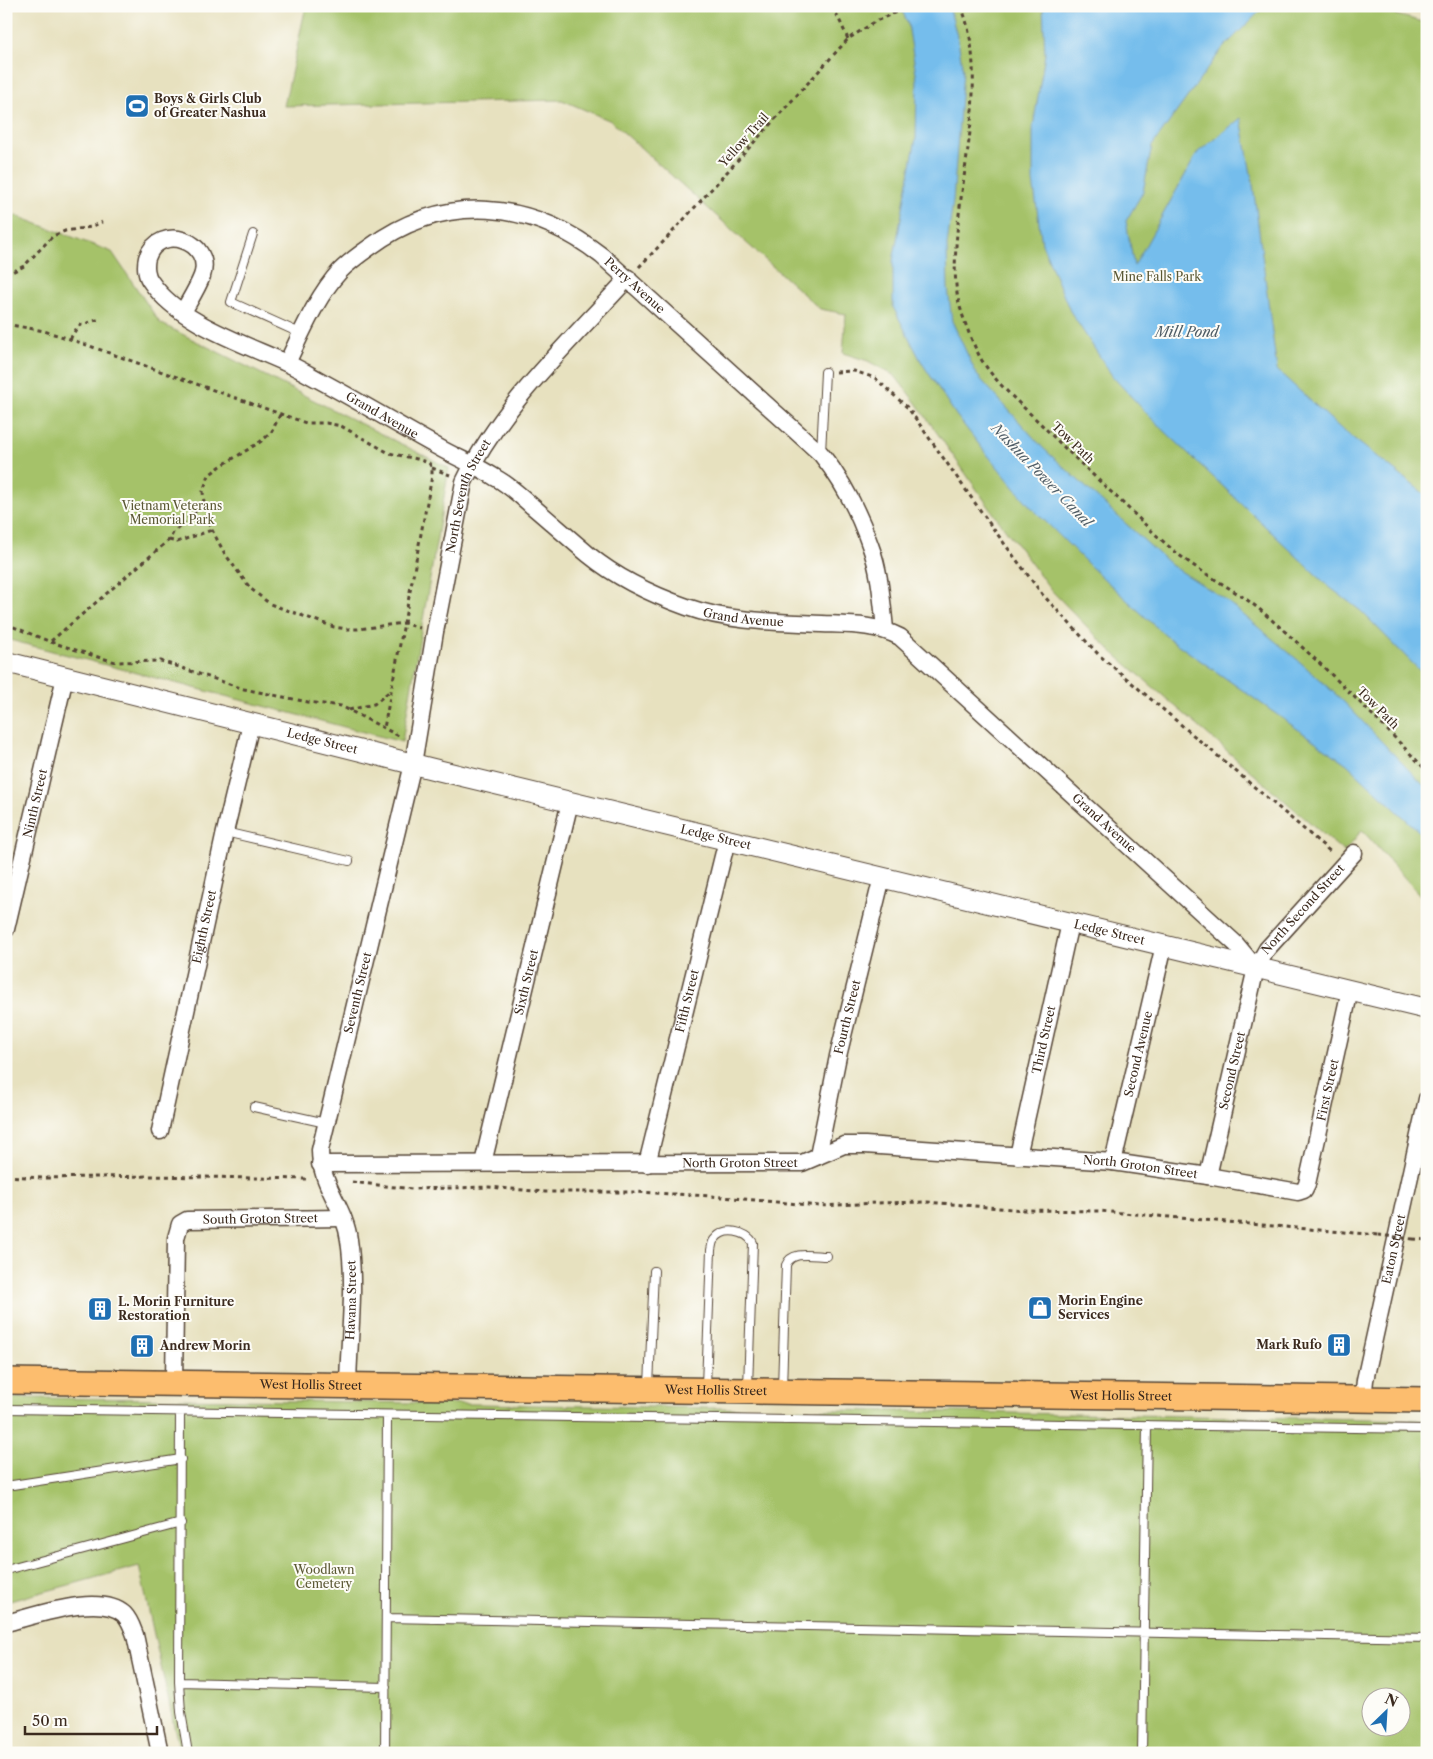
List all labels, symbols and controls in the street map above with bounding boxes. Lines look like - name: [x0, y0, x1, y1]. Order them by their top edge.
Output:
- place label: Boys & Girls Club of Greater Nashua: [154, 91, 267, 120]
- sports icon: Boys & Girls Club of Greater Nashua: [124, 93, 150, 119]
- street label: Yellow Trail: [715, 109, 772, 170]
- street label: Perry Avenue: [602, 254, 668, 316]
- park label: Mine Falls Park: [1113, 269, 1202, 284]
- water label: Mill Pond: [1153, 323, 1220, 341]
- street label: Grand Avenue: [343, 388, 421, 442]
- water label: Nashua Power Canal: [987, 419, 1097, 532]
- street label: Tow Path: [1049, 419, 1098, 467]
- street label: North Seventh Street: [442, 435, 494, 554]
- park label: Vietnam Veterans Memorial Park: [121, 498, 222, 527]
- street label: Grand Avenue: [701, 604, 784, 629]
- street label: Tow Path: [1354, 683, 1403, 732]
- street label: Ledge Street: [285, 725, 360, 757]
- street label: Ninth Street: [20, 767, 50, 839]
- street label: Grand Avenue: [1069, 790, 1139, 856]
- street label: Ledge Street: [679, 821, 753, 853]
- street label: North Second Street: [1258, 860, 1348, 957]
- street label: Eighth Street: [189, 888, 219, 965]
- street label: Ledge Street: [1073, 916, 1147, 948]
- street label: Sixth Street: [511, 947, 541, 1016]
- street label: Seventh Street: [340, 950, 375, 1035]
- street label: Fifth Street: [672, 967, 702, 1034]
- street label: Fourth Street: [831, 978, 864, 1056]
- street label: Third Street: [1029, 1003, 1059, 1075]
- street label: Second Avenue: [1121, 1009, 1155, 1098]
- street label: Second Street: [1216, 1029, 1248, 1111]
- street label: First Street: [1313, 1057, 1342, 1122]
- street label: North Groton Street: [1083, 1152, 1199, 1181]
- street label: North Groton Street: [682, 1155, 798, 1170]
- street label: South Groton Street: [203, 1210, 319, 1227]
- street label: Eaton Street: [1378, 1212, 1408, 1285]
- street label: Havana Street: [342, 1259, 359, 1340]
- place label: Morin Engine Services: [1058, 1293, 1143, 1322]
- place label: L. Morin Furniture Restoration: [118, 1294, 234, 1323]
- shop icon: Morin Engine Services: [1027, 1295, 1053, 1321]
- building icon: L. Morin Furniture Restoration: [87, 1296, 113, 1322]
- building icon: Mark Rufo: [1326, 1332, 1352, 1358]
- building icon: Andrew Morin: [129, 1333, 155, 1359]
- place label: Mark Rufo: [1256, 1337, 1322, 1352]
- place label: Andrew Morin: [159, 1338, 252, 1353]
- street label: West Hollis Street: [259, 1376, 363, 1393]
- street label: West Hollis Street: [664, 1382, 768, 1398]
- street label: West Hollis Street: [1069, 1387, 1173, 1404]
- park label: Woodlawn Cemetery: [292, 1562, 355, 1591]
- north arrow: [1360, 1686, 1410, 1736]
- text: N: [1382, 1689, 1401, 1711]
- scale bar: [25, 1704, 158, 1736]
- text: 50 m: [32, 1711, 68, 1730]

